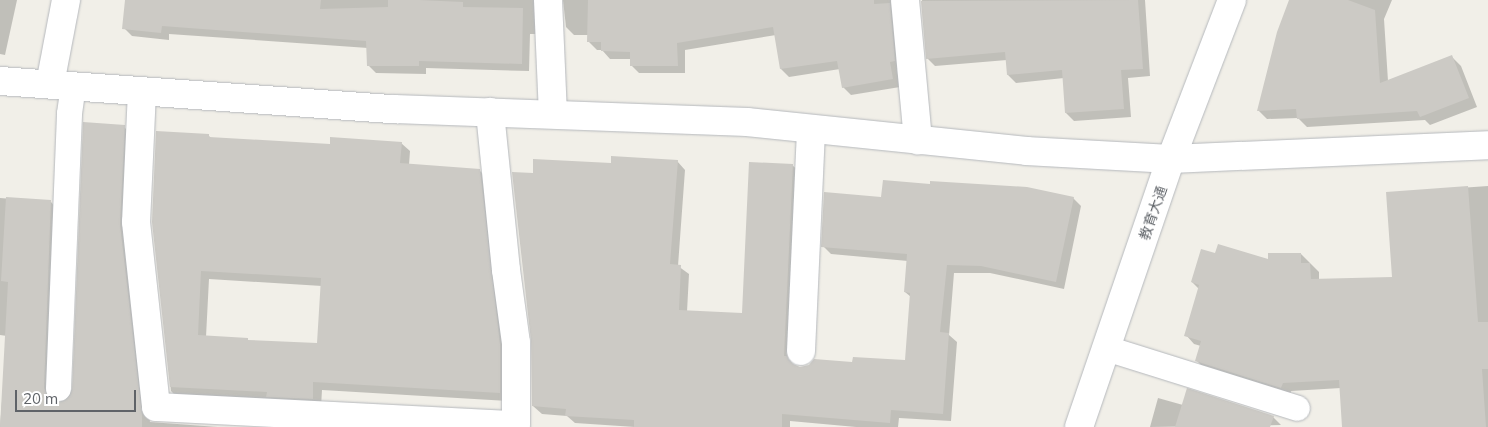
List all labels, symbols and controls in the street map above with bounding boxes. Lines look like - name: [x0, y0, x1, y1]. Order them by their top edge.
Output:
- street label: 教育大通: [1136, 184, 1170, 242]
- scale bar: [18, 380, 139, 412]
- text: 20 m: [23, 389, 58, 408]

